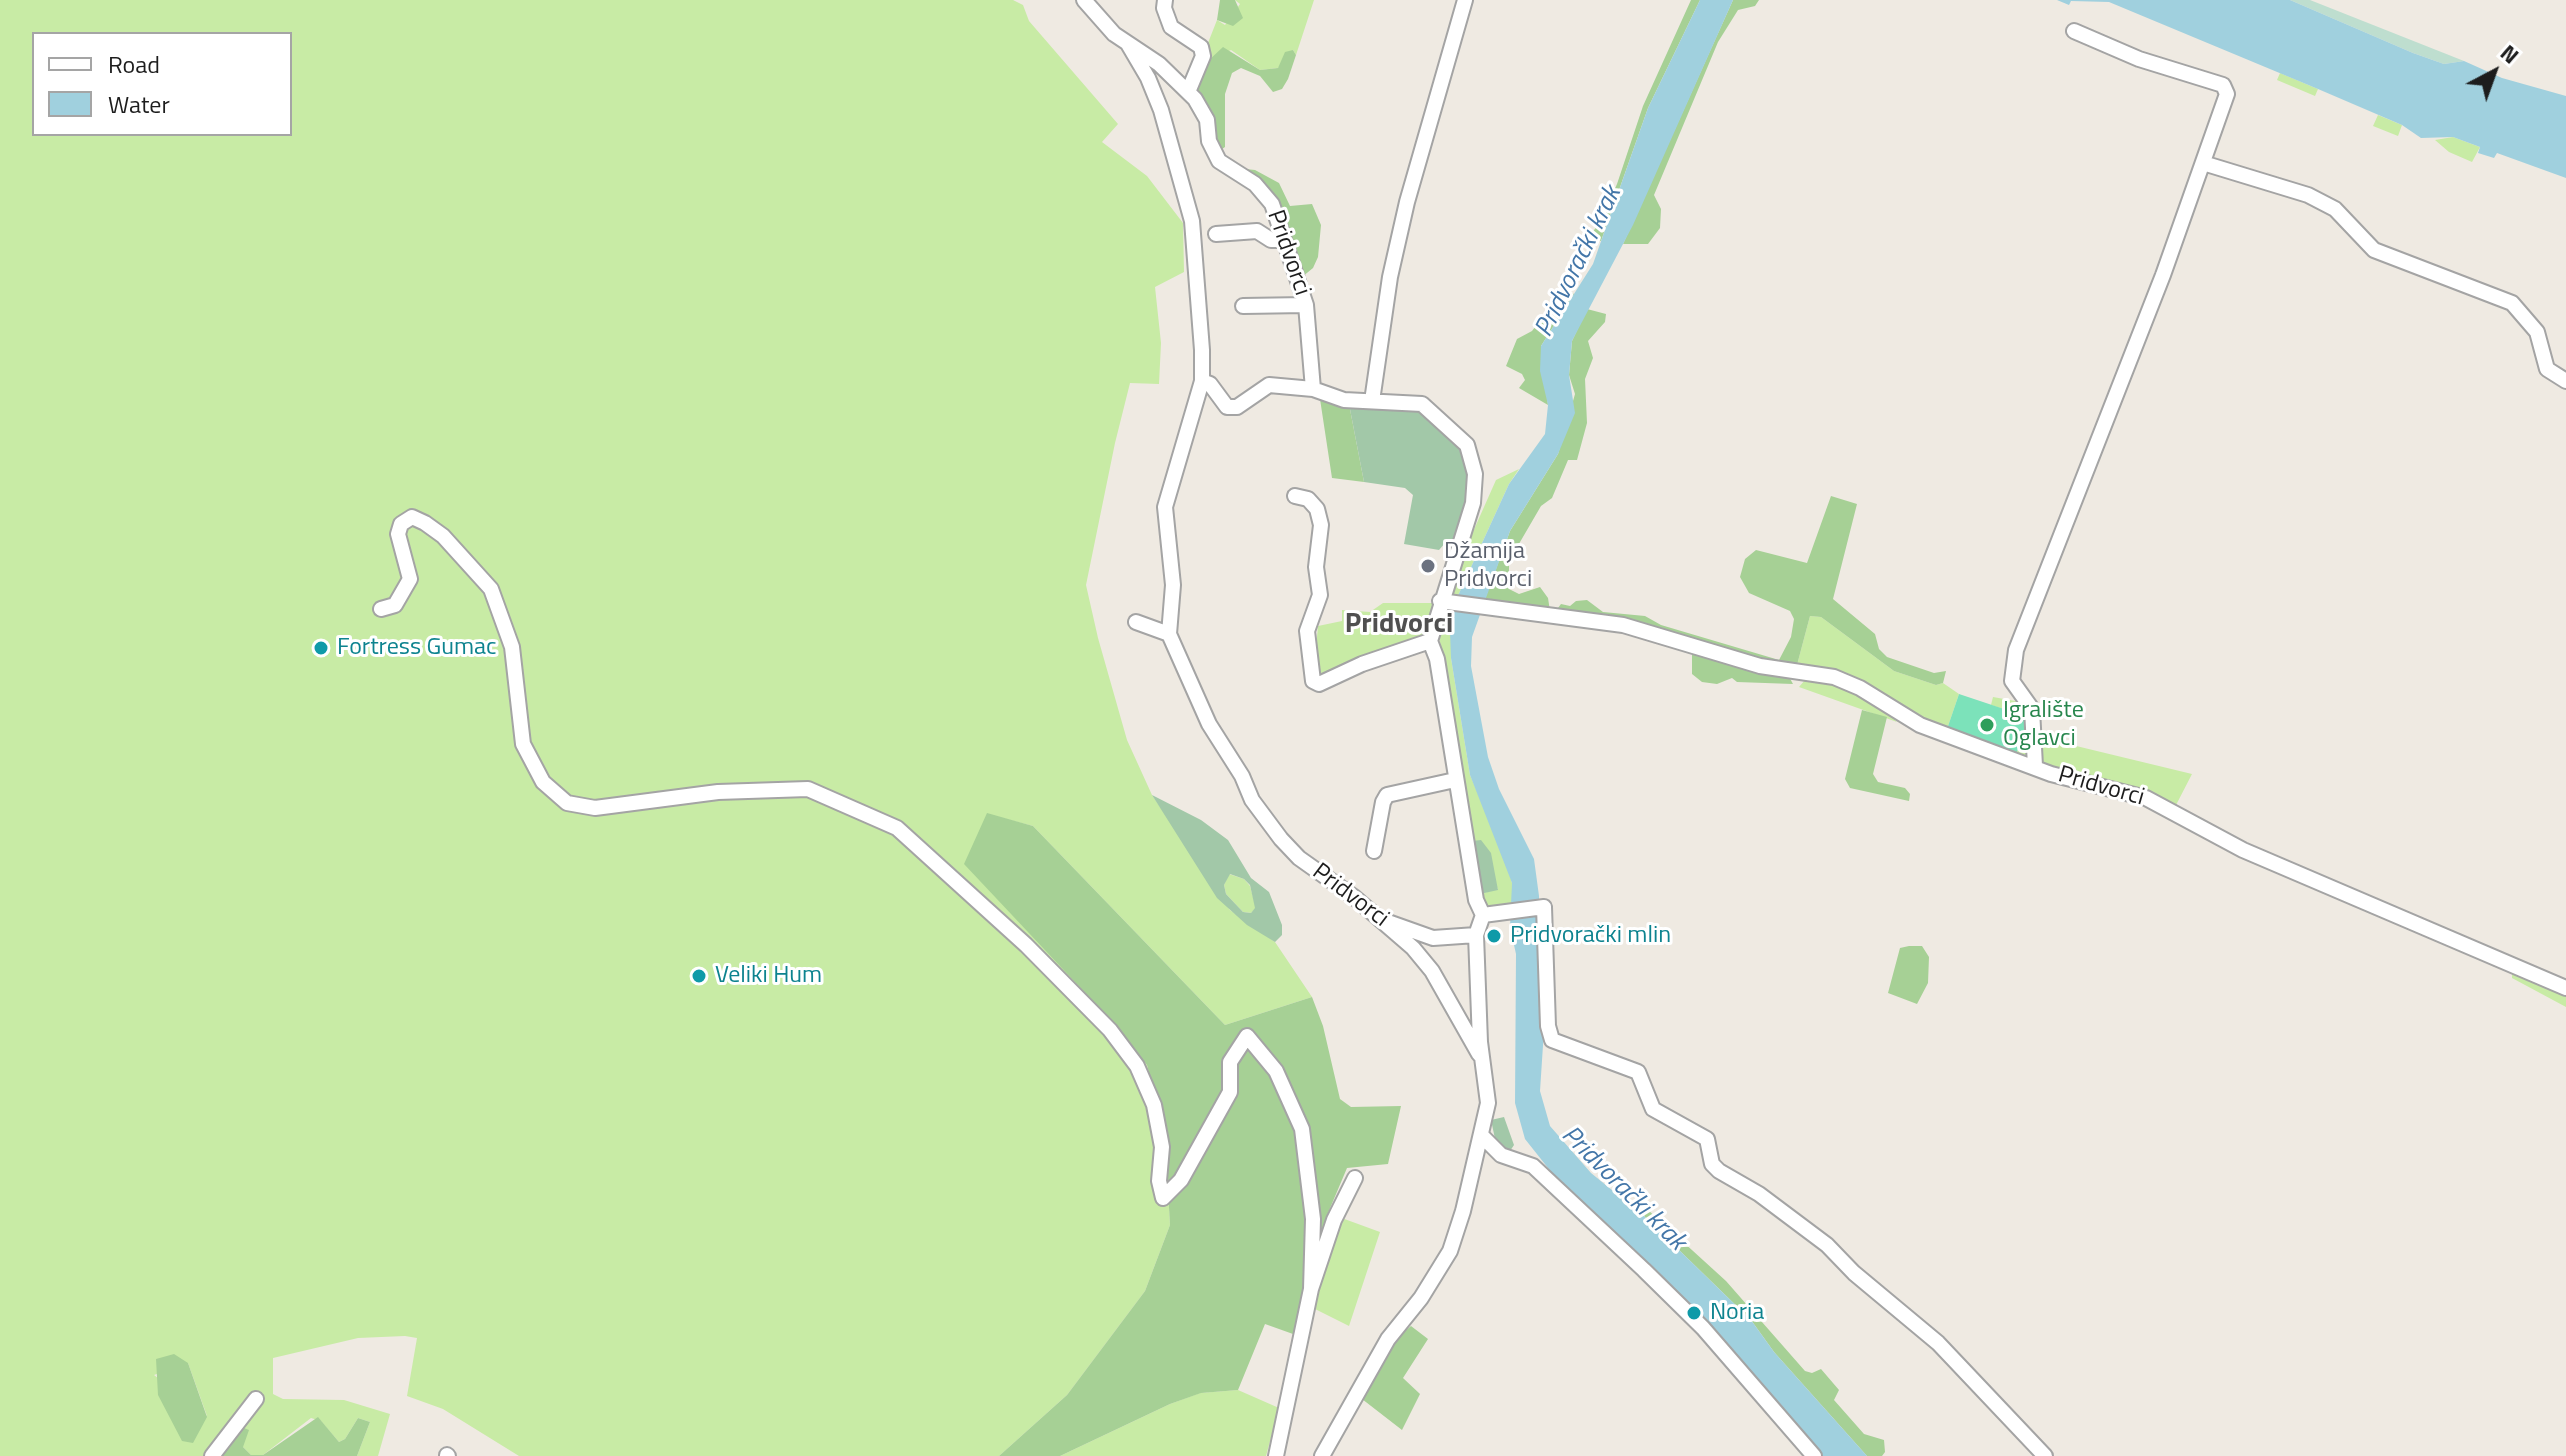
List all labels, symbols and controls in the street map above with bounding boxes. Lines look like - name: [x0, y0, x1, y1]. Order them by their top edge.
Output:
- legend: [32, 32, 292, 136]
- north arrow: [2454, 32, 2534, 112]
- text: N: [2493, 36, 2527, 72]
- text: Road: [108, 46, 160, 82]
- text: Water: [108, 86, 170, 122]
- water label: Pridvorački krak: [1529, 182, 1629, 342]
- street label: Pridvorci: [1260, 207, 1316, 299]
- place label: Džamija Pridvorci: [1444, 538, 1532, 594]
- marker: Džamija Pridvorci: [1419, 557, 1437, 575]
- district label: Pridvorci: [1345, 608, 1453, 642]
- place label: Fortress Gumac: [337, 634, 496, 662]
- marker: Fortress Gumac: [312, 639, 330, 657]
- place label: Igralište Oglavci: [2003, 697, 2084, 753]
- marker: Igralište Oglavci: [1978, 716, 1996, 734]
- street label: Pridvorci: [2055, 761, 2147, 813]
- street label: Pridvorci: [1306, 858, 1394, 934]
- place label: Pridvorački mlin: [1510, 922, 1671, 950]
- marker: Pridvorački mlin: [1485, 927, 1503, 945]
- place label: Veliki Hum: [715, 962, 822, 990]
- marker: Veliki Hum: [690, 967, 708, 985]
- water label: Pridvorački krak: [1554, 1120, 1692, 1258]
- place label: Noria: [1710, 1299, 1764, 1327]
- marker: Noria: [1685, 1304, 1703, 1322]

